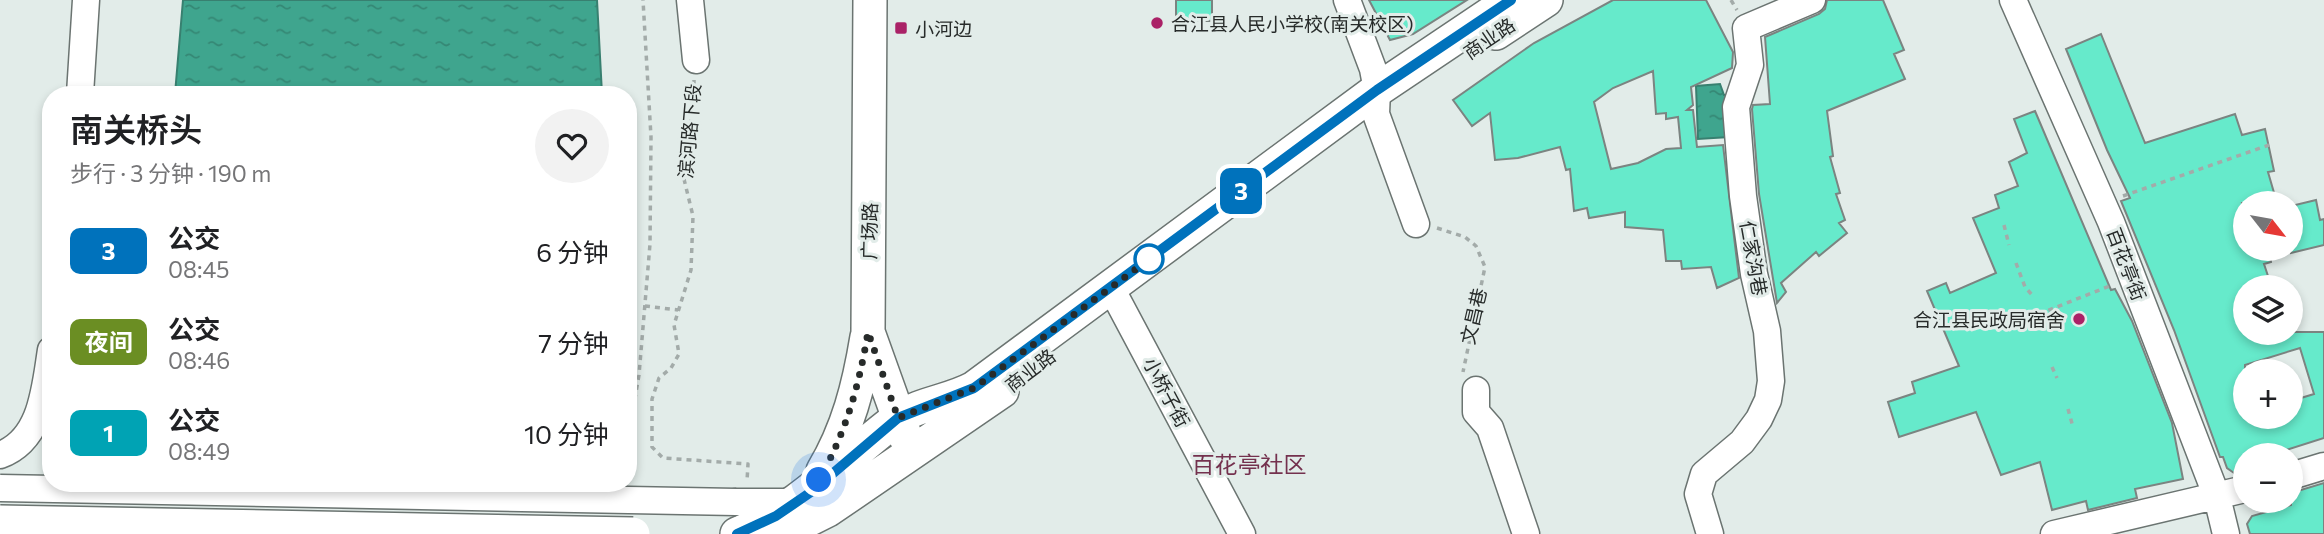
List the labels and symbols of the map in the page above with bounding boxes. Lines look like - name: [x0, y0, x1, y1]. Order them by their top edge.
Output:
- place label: 合江县人民小学校(南关校区): [1171, 12, 1414, 35]
- street label: 商业路: [1459, 13, 1519, 63]
- marker: 合江县人民小学校(南关校区): [1149, 15, 1165, 31]
- place label: 小河边: [915, 17, 972, 40]
- marker: 小河边: [893, 20, 909, 36]
- street label: 滨河路下段: [673, 83, 705, 179]
- line badge: 3: [1218, 168, 1264, 214]
- north arrow: [2233, 191, 2303, 261]
- street label: 广场路: [857, 202, 881, 260]
- street label: 仁家沟巷: [1736, 219, 1772, 297]
- street label: 百花亭街: [2103, 224, 2151, 304]
- unlabelled marker: [1134, 244, 1164, 274]
- street label: 文昌巷: [1455, 286, 1491, 346]
- place label: 合江县民政局宿舍: [1913, 308, 2065, 331]
- marker: 合江县民政局宿舍: [2071, 311, 2087, 327]
- street label: 商业路: [1000, 344, 1060, 396]
- street label: 小桥子街: [1139, 353, 1195, 431]
- district label: 百花亭社区: [1192, 450, 1307, 478]
- your location: [801, 462, 836, 497]

